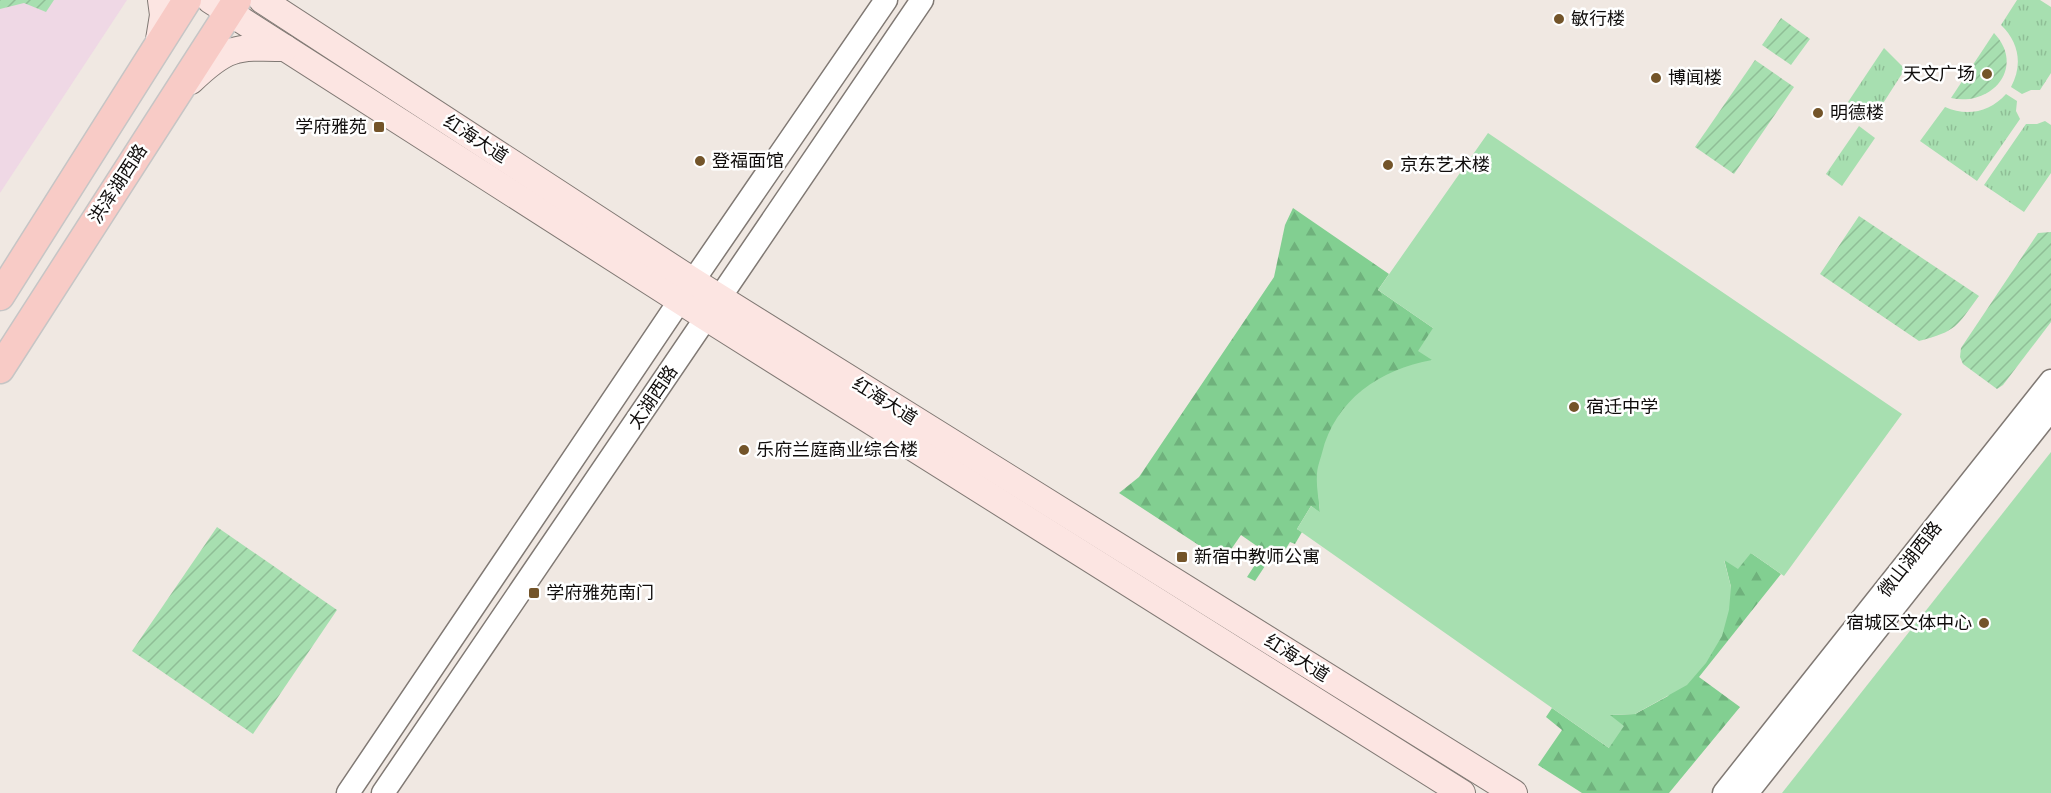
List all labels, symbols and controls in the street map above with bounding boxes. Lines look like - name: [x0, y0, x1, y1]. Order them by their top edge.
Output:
- place label: 敏行楼: [1571, 7, 1625, 30]
- marker: 敏行楼: [1552, 12, 1566, 26]
- place label: 天文广场: [1903, 62, 1975, 85]
- place label: 博闻楼: [1668, 66, 1722, 89]
- marker: 天文广场: [1980, 67, 1994, 81]
- marker: 博闻楼: [1649, 71, 1663, 85]
- place label: 明德楼: [1830, 101, 1884, 124]
- marker: 明德楼: [1811, 106, 1825, 120]
- street label: 红海大道: [440, 109, 513, 168]
- place label: 学府雅苑: [295, 115, 367, 138]
- marker: 学府雅苑: [372, 120, 386, 134]
- street label: 洪泽湖西路: [83, 140, 152, 228]
- place label: 登福面馆: [712, 149, 784, 172]
- place label: 京东艺术楼: [1400, 153, 1490, 176]
- marker: 登福面馆: [693, 154, 707, 168]
- marker: 京东艺术楼: [1381, 158, 1395, 172]
- street label: 太湖西路: [623, 360, 682, 433]
- street label: 红海大道: [849, 372, 922, 429]
- place label: 宿迁中学: [1586, 395, 1658, 418]
- marker: 宿迁中学: [1567, 400, 1581, 414]
- place label: 乐府兰庭商业综合楼: [756, 438, 918, 461]
- marker: 乐府兰庭商业综合楼: [737, 443, 751, 457]
- street label: 微山湖西路: [1873, 516, 1946, 601]
- place label: 新宿中教师公寓: [1194, 545, 1320, 568]
- marker: 新宿中教师公寓: [1175, 550, 1189, 564]
- place label: 学府雅苑南门: [546, 581, 654, 604]
- marker: 学府雅苑南门: [527, 586, 541, 600]
- place label: 宿城区文体中心: [1846, 611, 1972, 634]
- marker: 宿城区文体中心: [1977, 616, 1991, 630]
- street label: 红海大道: [1261, 629, 1334, 686]

